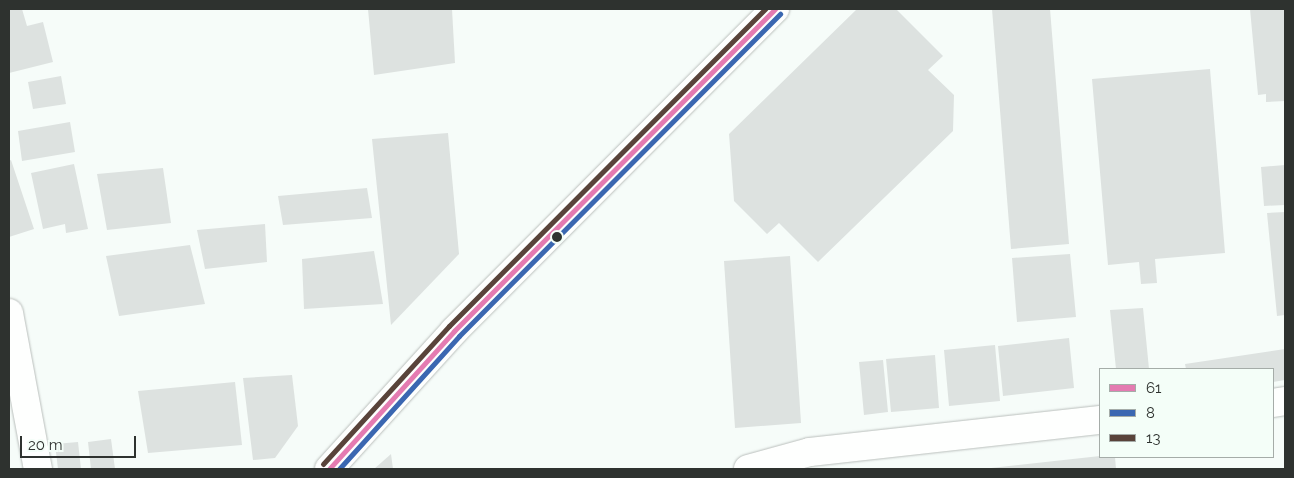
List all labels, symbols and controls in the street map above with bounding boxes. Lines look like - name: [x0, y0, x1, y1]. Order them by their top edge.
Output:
- unlabelled marker: [552, 232, 562, 242]
- legend: [1099, 368, 1274, 458]
- text: 61: [1146, 379, 1161, 397]
- text: 8: [1146, 404, 1155, 422]
- scale bar: [22, 426, 139, 458]
- text: 13: [1146, 429, 1160, 447]
- text: 20 m: [28, 436, 63, 454]

